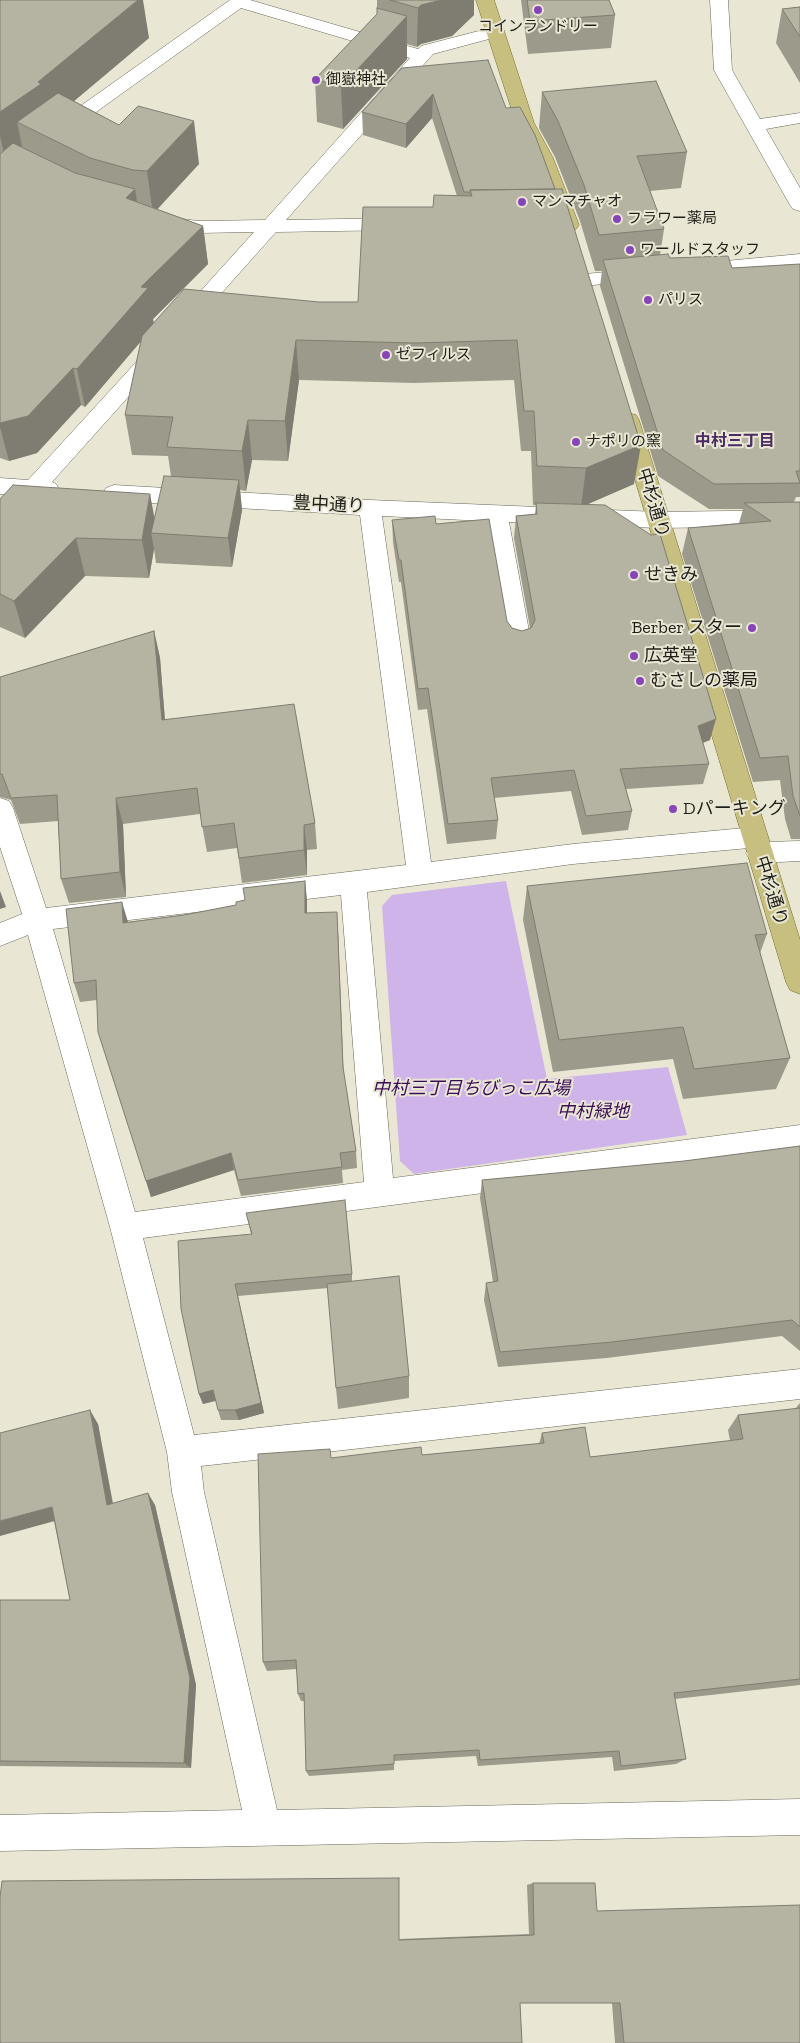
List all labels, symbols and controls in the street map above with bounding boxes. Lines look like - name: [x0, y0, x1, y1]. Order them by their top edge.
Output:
- marker: コインランドリー: [532, 4, 544, 16]
- place label: コインランドリー: [478, 18, 598, 36]
- place label: 御嶽神社: [326, 71, 386, 89]
- marker: 御嶽神社: [310, 74, 322, 86]
- place label: マンマチャオ: [532, 193, 622, 211]
- marker: マンマチャオ: [516, 196, 528, 208]
- place label: フラワー薬局: [627, 210, 717, 228]
- marker: フラワー薬局: [611, 213, 623, 225]
- place label: ワールドスタッフ: [640, 241, 760, 259]
- marker: ワールドスタッフ: [624, 244, 636, 256]
- place label: パリス: [658, 291, 703, 309]
- marker: パリス: [642, 294, 654, 306]
- place label: ゼフィルス: [396, 346, 471, 364]
- marker: ゼフィルス: [380, 349, 392, 361]
- district label: 中村三丁目: [695, 431, 775, 451]
- place label: ナポリの窯: [586, 433, 661, 451]
- marker: ナポリの窯: [570, 436, 582, 448]
- street label: 中杉通り: [632, 465, 674, 541]
- street label: 豊中通り: [292, 492, 366, 518]
- place label: せきみ: [644, 564, 698, 586]
- marker: せきみ: [628, 569, 640, 581]
- place label: Berber スター: [631, 617, 742, 639]
- marker: Berber スター: [746, 622, 758, 634]
- place label: 広英堂: [644, 645, 698, 667]
- marker: 広英堂: [628, 650, 640, 662]
- place label: むさしの薬局: [650, 670, 758, 692]
- marker: むさしの薬局: [634, 675, 646, 687]
- place label: Dパーキング: [683, 798, 786, 820]
- marker: Dパーキング: [667, 803, 679, 815]
- street label: 中杉通り: [750, 853, 792, 929]
- park label: 中村三丁目ちびっこ広場: [372, 1078, 570, 1100]
- park label: 中村緑地: [557, 1101, 629, 1123]

